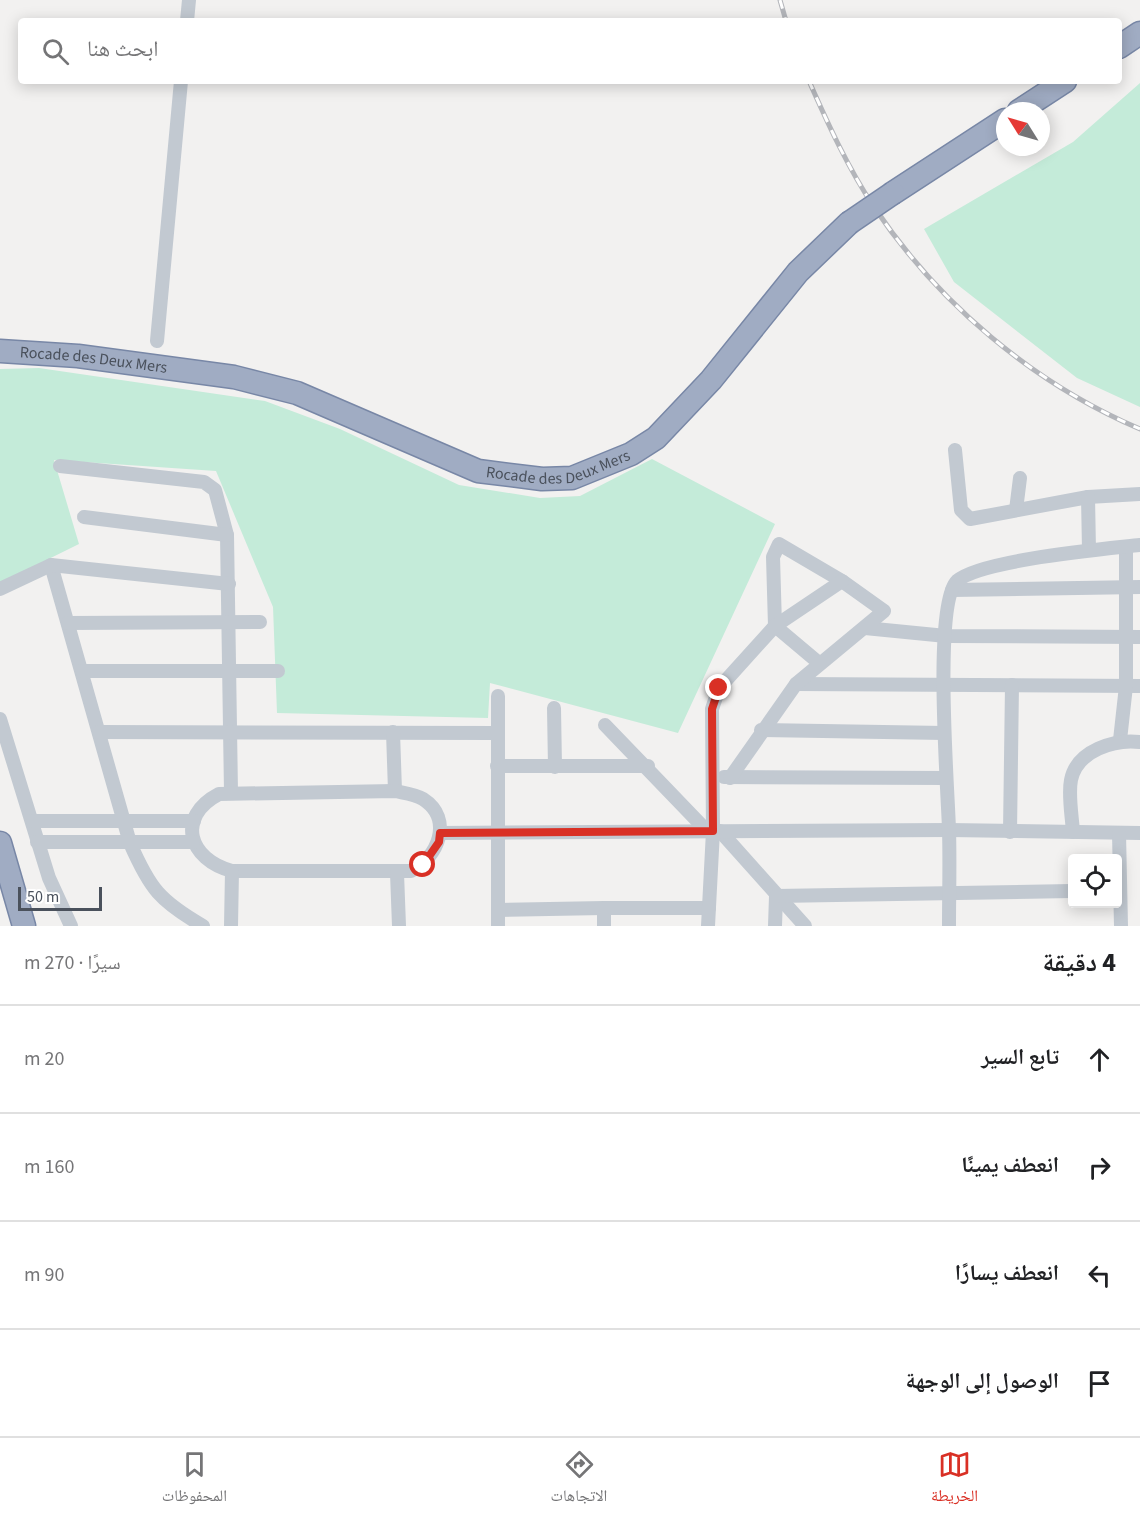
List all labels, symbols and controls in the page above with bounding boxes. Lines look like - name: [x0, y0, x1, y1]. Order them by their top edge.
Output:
- search box: [18, 18, 1122, 84]
- text: ابحث هنا: [87, 33, 158, 65]
- icon: search: [39, 35, 72, 68]
- north arrow: [996, 102, 1050, 156]
- street label: Rocade des Deux Mers: [19, 341, 169, 379]
- street label: Rocade des Deux Mers: [485, 444, 634, 490]
- route end: [705, 674, 731, 700]
- route start: [409, 851, 435, 877]
- map controls: [1068, 854, 1122, 908]
- button: locate: [1068, 854, 1122, 908]
- scale bar: [18, 884, 102, 912]
- text: 50 m: [27, 886, 59, 908]
- text: 4 دقيقة: [1042, 944, 1116, 981]
- text: سيرًا · 270 m: [24, 949, 121, 977]
- text: تابع السير: [981, 1041, 1059, 1073]
- icon: ahead: [1083, 1043, 1116, 1076]
- text: 20 m: [24, 1045, 64, 1073]
- text: انعطف يمينًا: [961, 1149, 1059, 1181]
- icon: right: [1083, 1151, 1116, 1184]
- text: 160 m: [24, 1153, 74, 1181]
- text: انعطف يسارًا: [955, 1257, 1059, 1289]
- icon: left: [1083, 1259, 1116, 1292]
- text: 90 m: [24, 1261, 64, 1289]
- text: الوصول إلى الوجهة: [906, 1365, 1059, 1397]
- icon: arrive: [1083, 1367, 1116, 1400]
- tab: المحفوظات: [162, 1448, 227, 1511]
- tab: الاتجاهات: [551, 1448, 607, 1511]
- tab: الخريطة: [931, 1448, 978, 1511]

